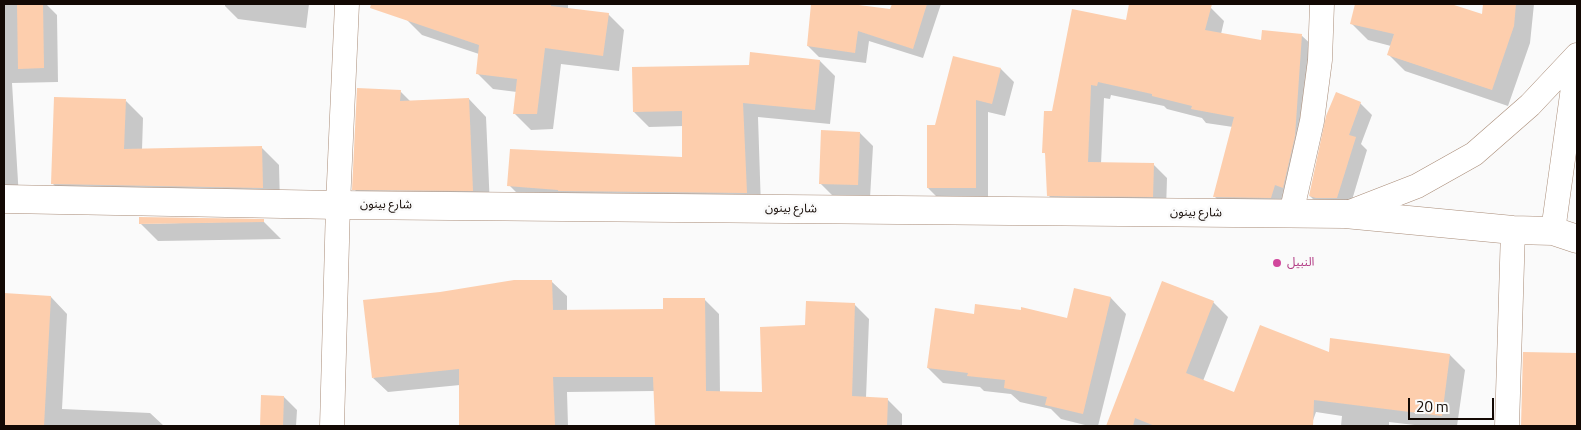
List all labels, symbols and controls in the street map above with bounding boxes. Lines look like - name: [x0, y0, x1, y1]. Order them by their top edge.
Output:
- street label: شارع بينون: [360, 197, 412, 213]
- street label: شارع بينون: [765, 201, 817, 217]
- street label: شارع بينون: [1170, 205, 1222, 221]
- place label: النبيل: [1287, 256, 1314, 270]
- marker: النبيل: [1271, 257, 1283, 269]
- scale bar: [1411, 388, 1497, 420]
- text: 20 m: [1416, 395, 1449, 418]

